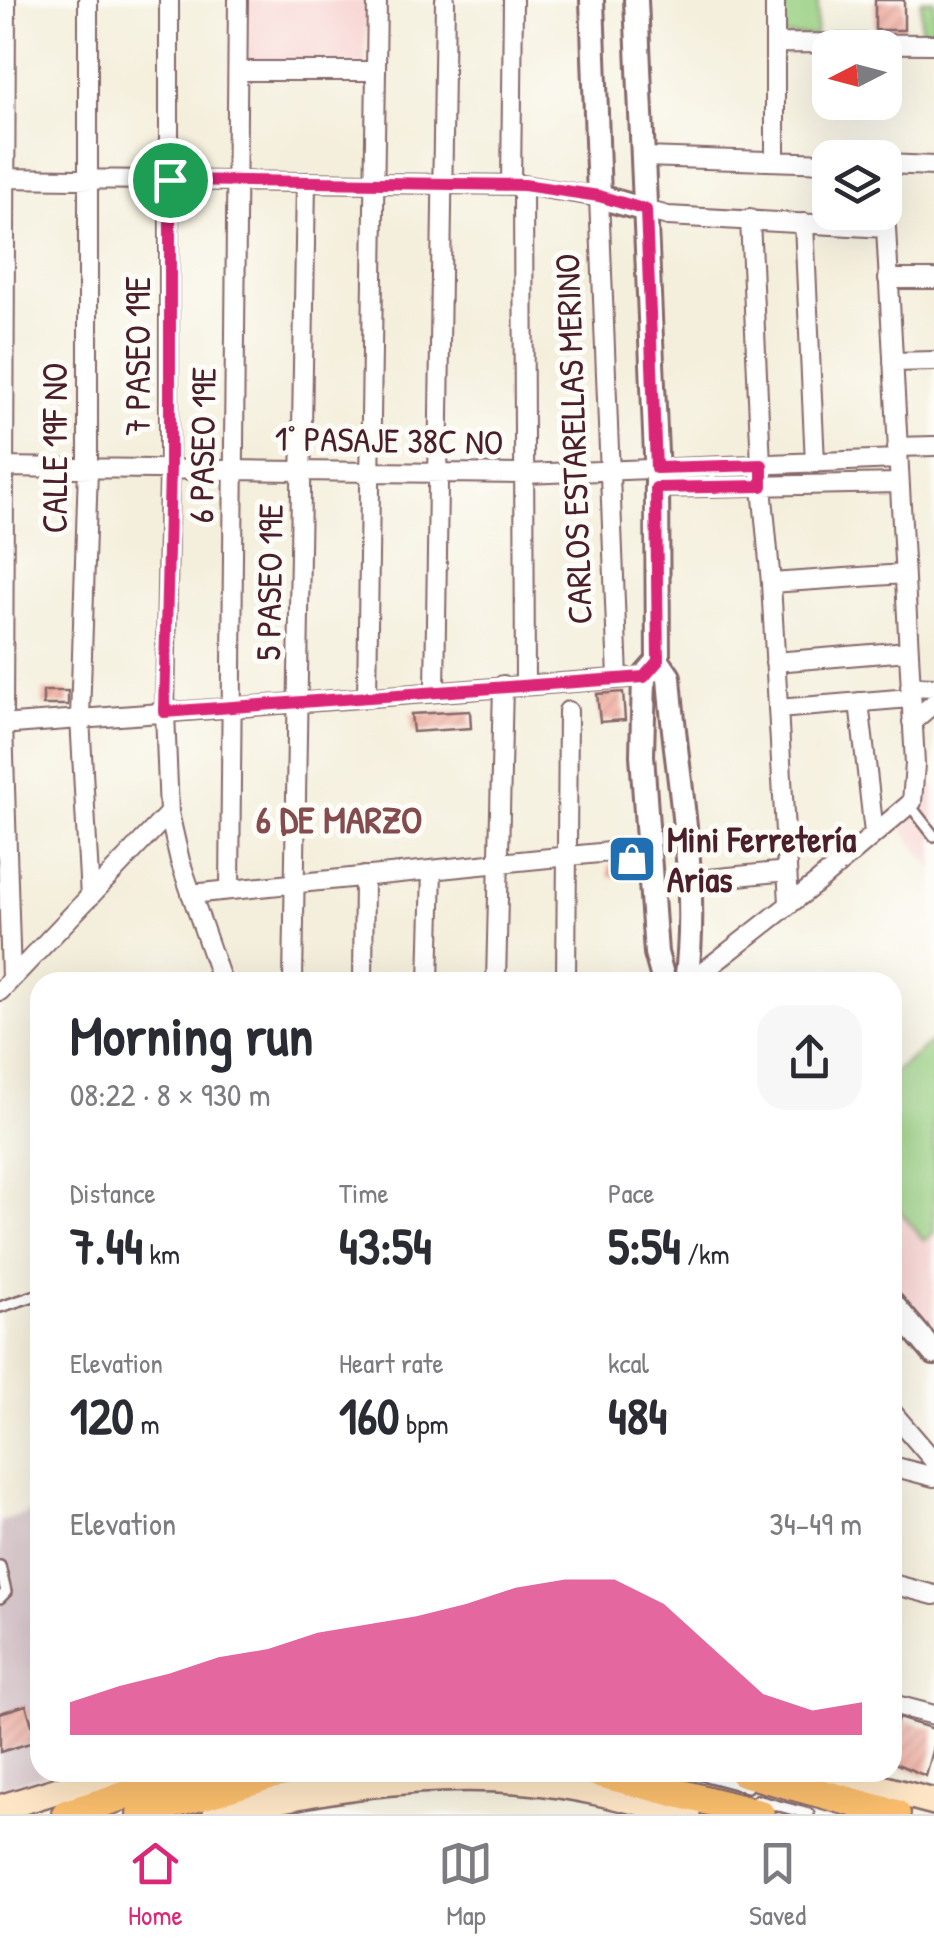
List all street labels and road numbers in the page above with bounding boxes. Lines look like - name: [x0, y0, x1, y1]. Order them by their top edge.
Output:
- street label: CARLOS ESTARELLAS MERINO: [543, 253, 603, 625]
- street label: 7 PASEO 19E: [114, 276, 161, 436]
- street label: CALLE 19F NO: [31, 363, 78, 533]
- street label: 6 PASEO 19E: [177, 367, 227, 523]
- street label: 1° PASAJE 38C NO: [274, 415, 504, 465]
- street label: 5 PASEO 19E: [244, 503, 294, 661]

